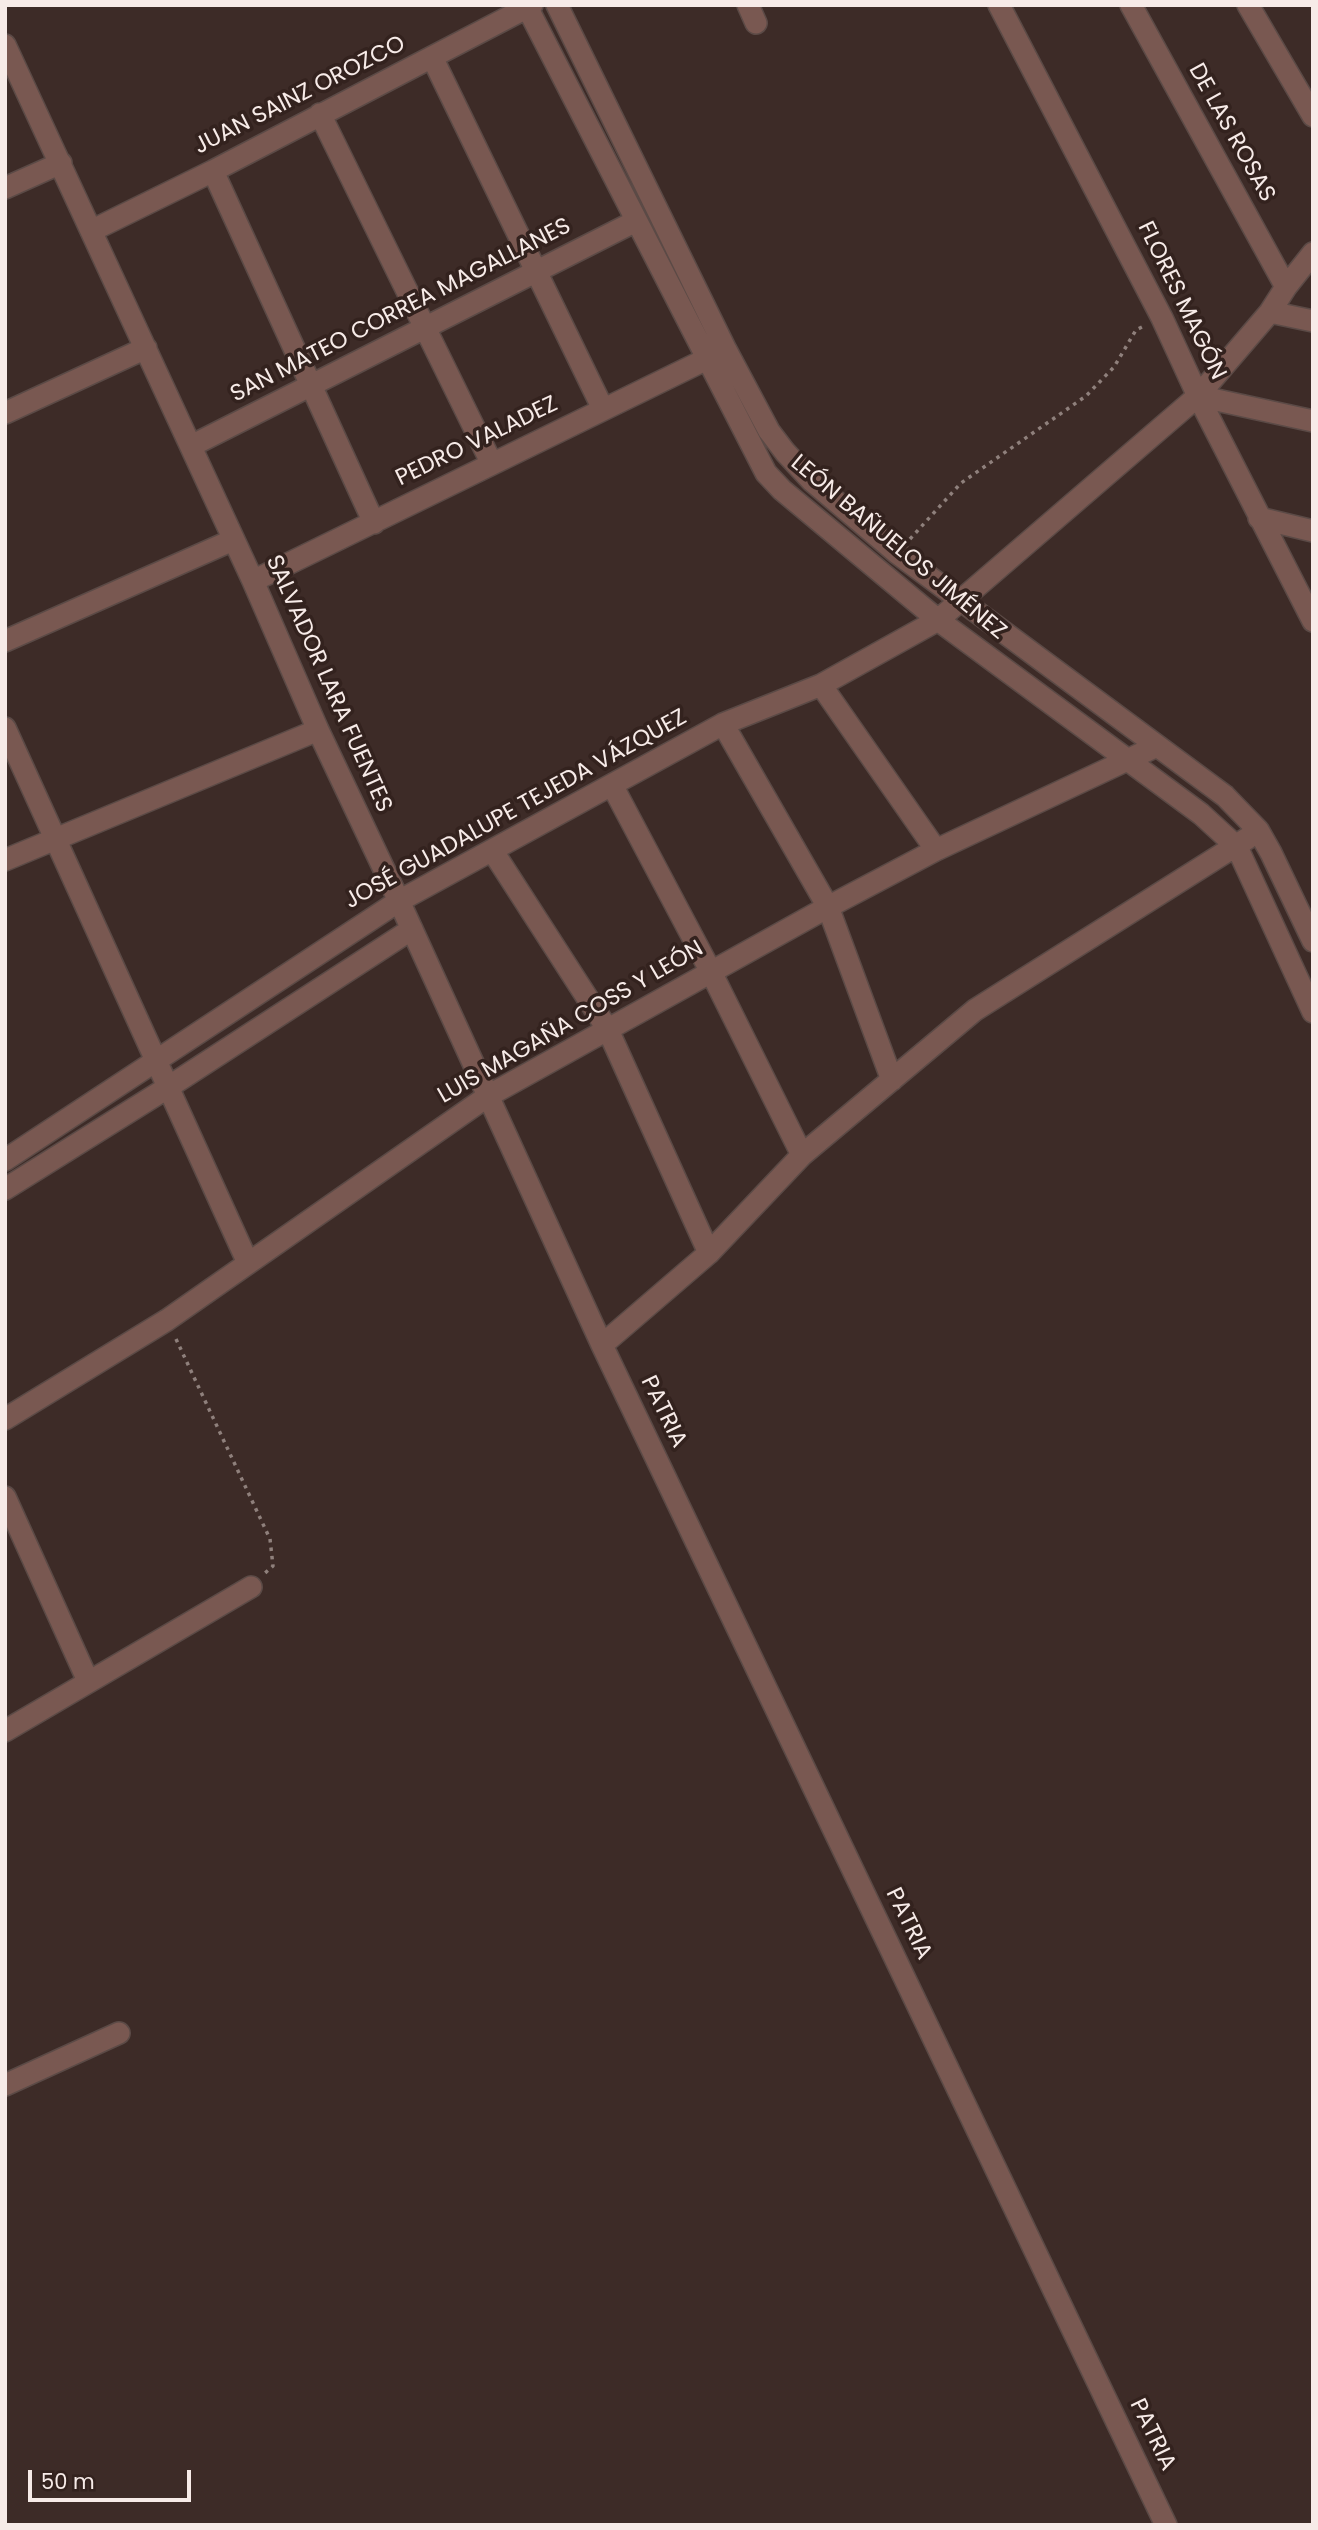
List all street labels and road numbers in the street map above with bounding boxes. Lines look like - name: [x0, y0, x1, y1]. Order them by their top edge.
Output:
- street label: JUAN SAINZ OROZCO: [190, 31, 410, 161]
- street label: DE LAS ROSAS: [1182, 59, 1280, 207]
- street label: SAN MATEO CORREA MAGALLANES: [226, 213, 576, 409]
- street label: FLORES MAGÓN: [1131, 217, 1231, 385]
- street label: PEDRO VALADEZ: [392, 391, 562, 493]
- street label: LEÓN BAÑUELOS JIMÉNEZ: [785, 450, 1011, 646]
- street label: SALVADOR LARA FUENTES: [259, 551, 397, 817]
- street label: JOSÉ GUADALUPE TEJEDA VÁZQUEZ: [340, 704, 692, 916]
- street label: LUIS MAGAÑA COSS Y LEÓN: [433, 936, 709, 1110]
- street label: PATRIA: [634, 1372, 692, 1452]
- street label: PATRIA: [879, 1884, 937, 1964]
- street label: PATRIA: [1123, 2395, 1181, 2475]

